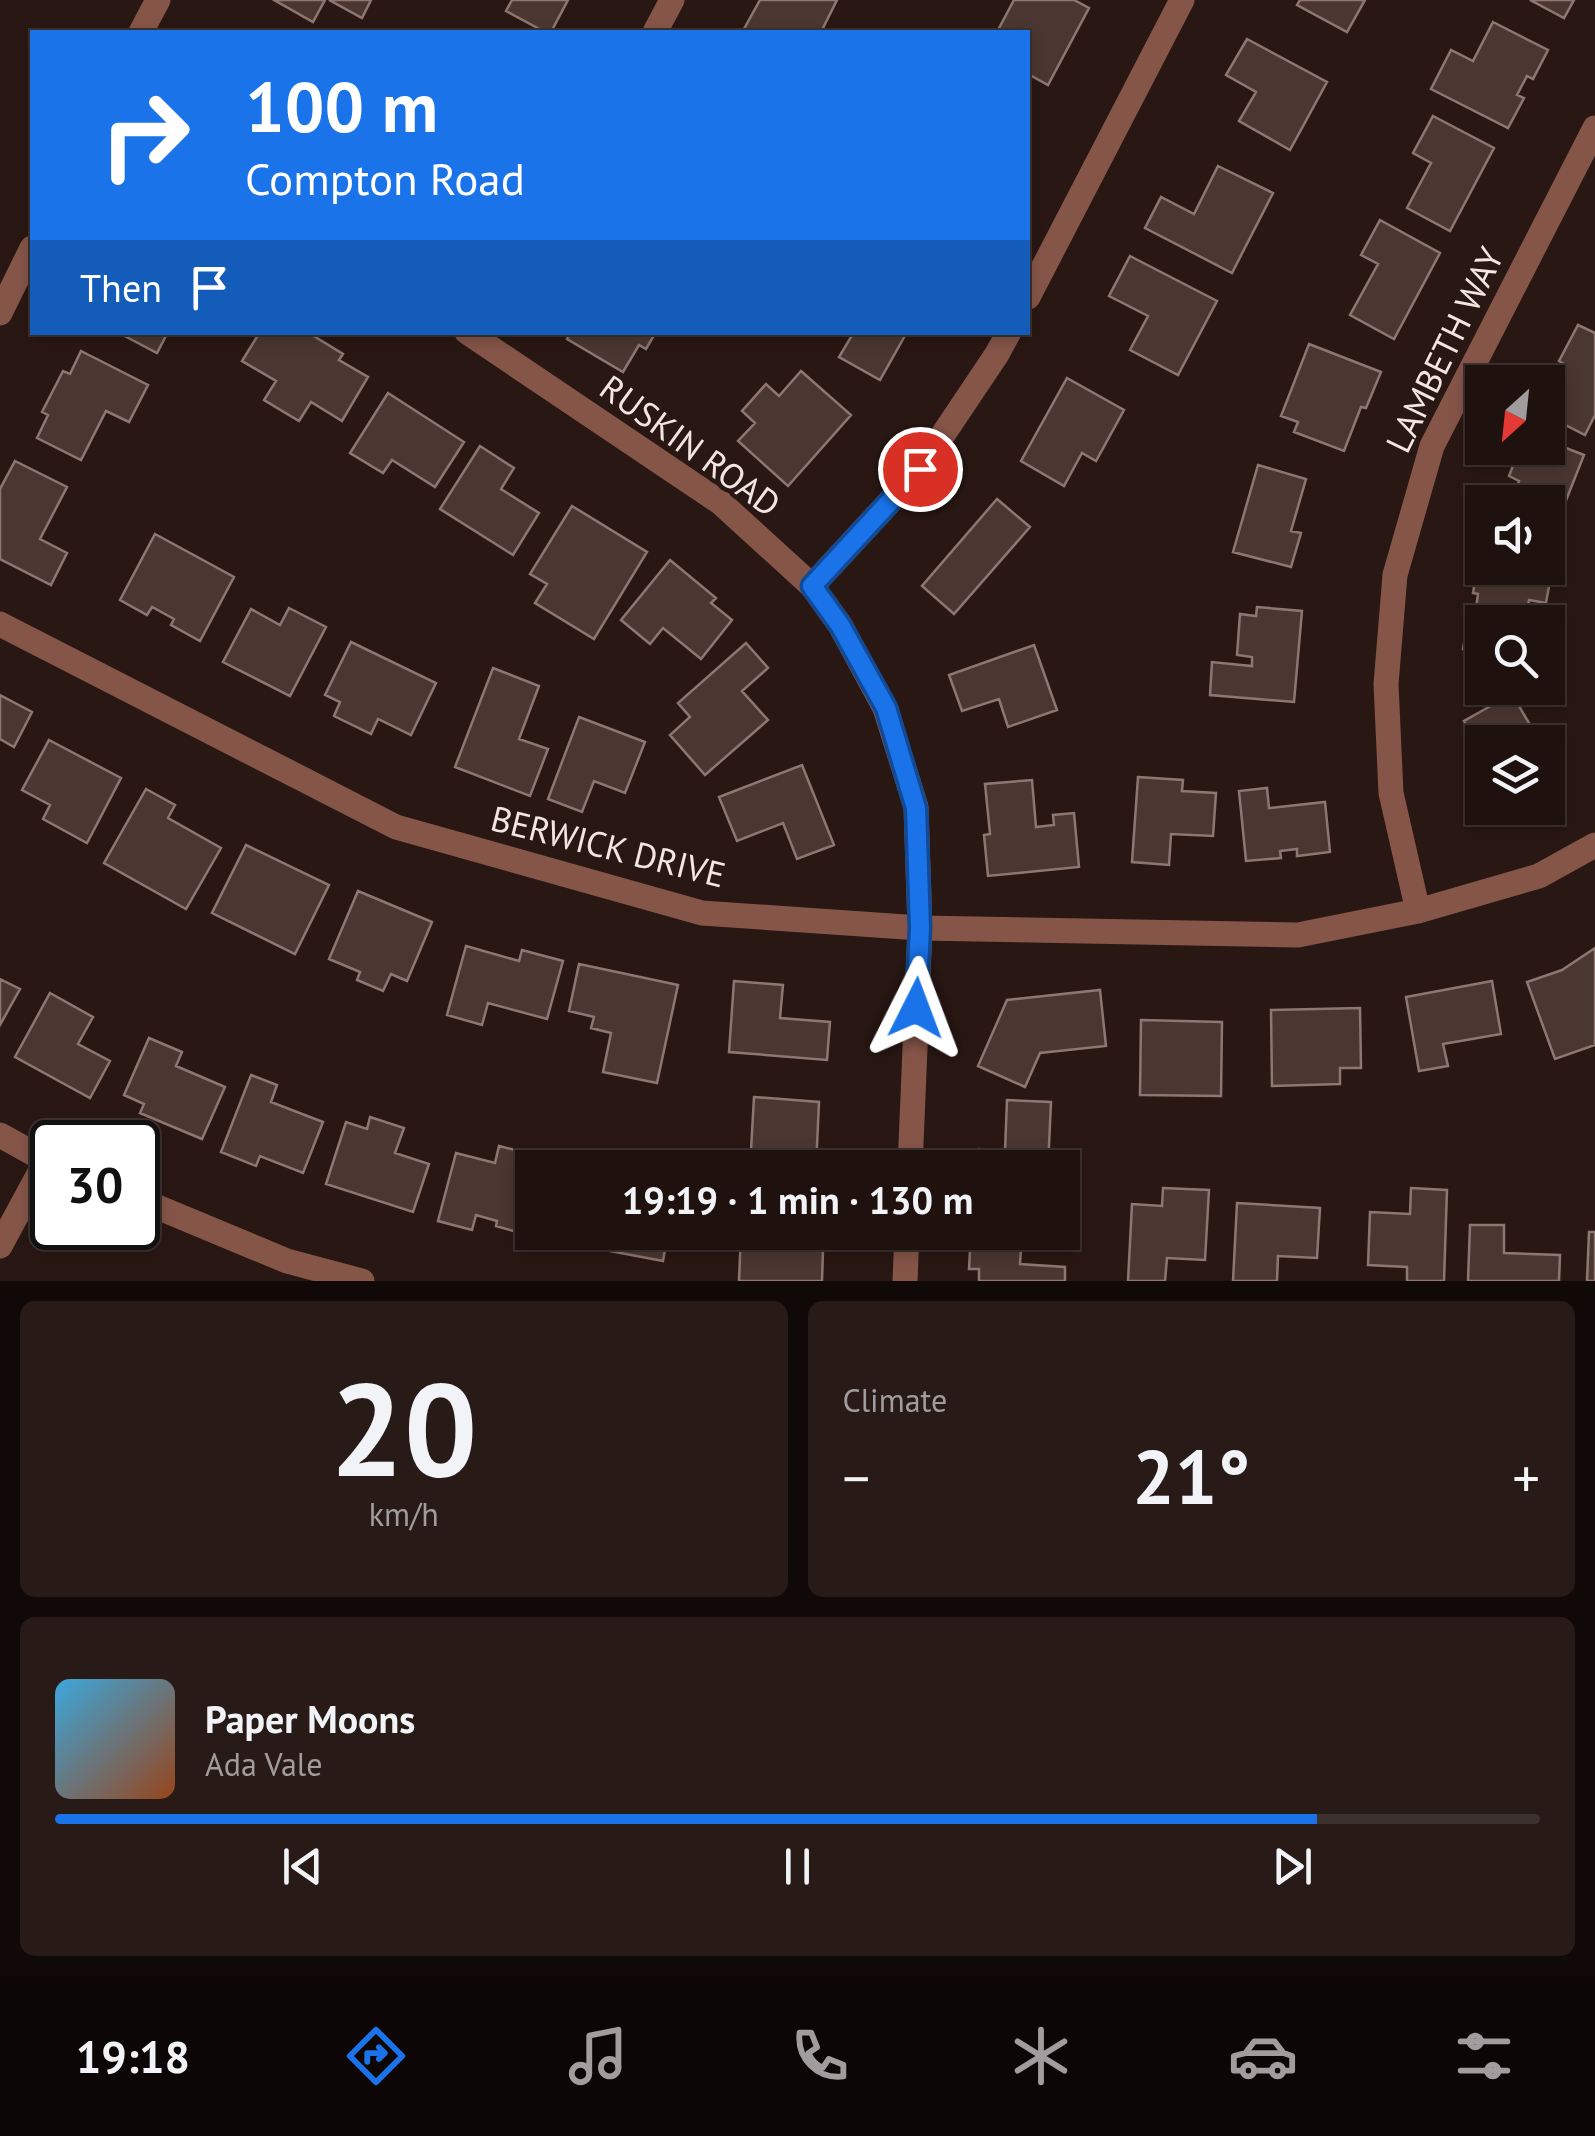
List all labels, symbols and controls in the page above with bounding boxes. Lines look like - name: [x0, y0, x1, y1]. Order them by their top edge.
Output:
- text: 100 m: [245, 61, 438, 151]
- icon: right: [80, 70, 210, 200]
- text: Compton Road: [245, 149, 525, 207]
- street label: LAMBETH WAY: [1375, 239, 1514, 460]
- icon: arrive: [182, 260, 237, 315]
- text: Then: [80, 263, 162, 312]
- street label: RUSKIN ROAD: [591, 364, 790, 526]
- north arrow: [1465, 365, 1565, 465]
- map controls: [1465, 365, 1565, 825]
- pin: [878, 427, 963, 512]
- icon: arrive: [893, 442, 948, 497]
- button: sound: [1465, 485, 1565, 585]
- button: search: [1465, 605, 1565, 705]
- button: layers: [1465, 725, 1565, 825]
- street label: BERWICK DRIVE: [486, 795, 730, 897]
- position arrow: [864, 956, 968, 1060]
- speed limit sign: 30: [30, 1120, 160, 1250]
- text: 19:19 · 1 min · 130 m: [622, 1175, 973, 1224]
- text: 20: [330, 1344, 477, 1512]
- text: Climate: [843, 1379, 947, 1421]
- text: 21°: [1132, 1428, 1250, 1525]
- text: −: [843, 1442, 870, 1513]
- text: +: [1512, 1442, 1540, 1513]
- text: km/h: [369, 1493, 439, 1535]
- text: Paper Moons: [205, 1694, 415, 1743]
- text: Ada Vale: [205, 1743, 322, 1785]
- icon: previous: [275, 1839, 330, 1894]
- icon: pause: [770, 1839, 825, 1894]
- icon: next: [1265, 1839, 1320, 1894]
- icon: directions: [341, 2021, 411, 2091]
- icon: music: [563, 2021, 633, 2091]
- icon: phone: [785, 2021, 855, 2091]
- icon: climate: [1006, 2021, 1076, 2091]
- icon: car: [1228, 2021, 1298, 2091]
- icon: filters: [1449, 2021, 1519, 2091]
- text: 19:18: [76, 2027, 190, 2085]

